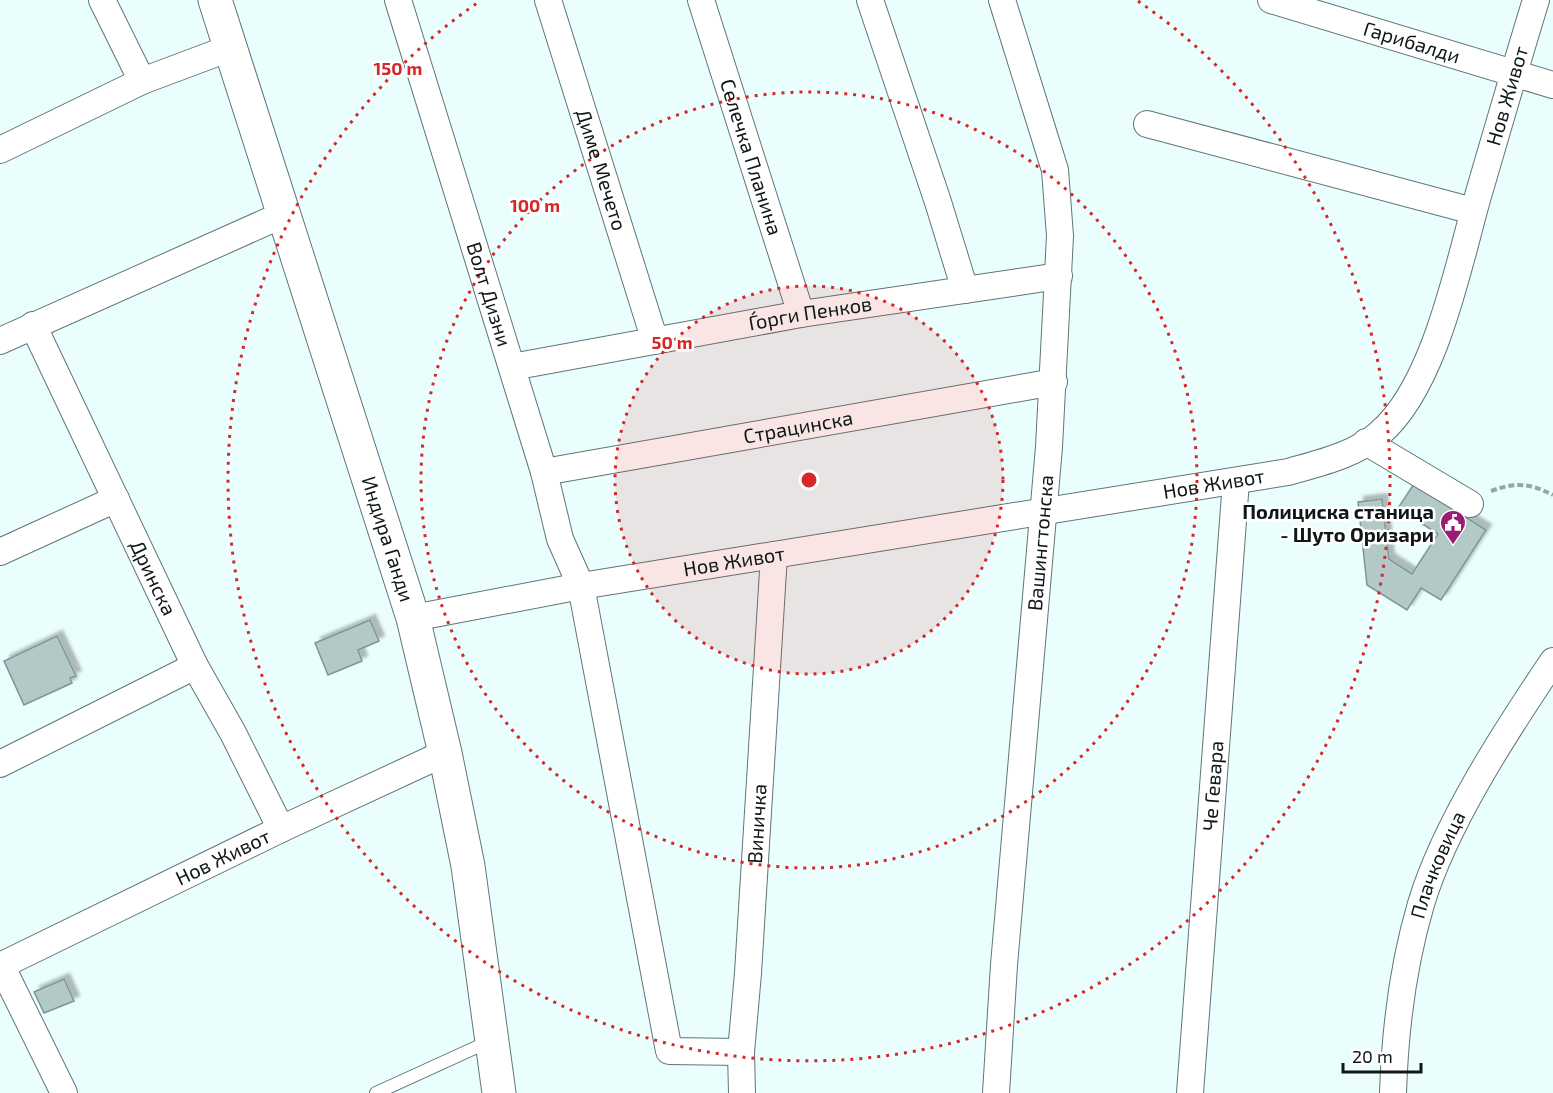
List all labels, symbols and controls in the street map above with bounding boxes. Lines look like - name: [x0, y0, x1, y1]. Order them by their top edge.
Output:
- street label: Гарибалди: [1361, 16, 1463, 67]
- street label: Нов Живот: [1480, 43, 1532, 148]
- text: 150 m: [374, 57, 422, 79]
- street label: Селечка Планина: [716, 76, 788, 238]
- street label: Диме Мечето: [572, 106, 633, 233]
- text: 100 m: [510, 194, 560, 216]
- street label: Волт Дизни: [463, 239, 517, 349]
- street label: Ѓорги Пенков: [746, 291, 873, 334]
- text: 50 m: [651, 331, 693, 353]
- street label: Страцинска: [741, 405, 855, 448]
- street label: Нов Живот: [1161, 463, 1266, 503]
- centre of rings: [799, 470, 819, 490]
- street label: Индира Ганди: [357, 473, 420, 604]
- street label: Вашингтонска: [1022, 474, 1058, 612]
- place label: Полициска станица - Шуто Оризари: [1242, 499, 1434, 546]
- public building icon: Полициска станица - Шуто Оризари: [1438, 508, 1468, 546]
- street label: Дринска: [126, 536, 182, 619]
- street label: Нов Живот: [681, 540, 786, 580]
- street label: Че Гевара: [1197, 740, 1227, 832]
- street label: Виничка: [742, 783, 771, 864]
- street label: Плачковица: [1404, 807, 1470, 921]
- street label: Нов Живот: [171, 823, 274, 890]
- scale bar: [1343, 1036, 1421, 1074]
- text: 20 m: [1352, 1045, 1393, 1067]

